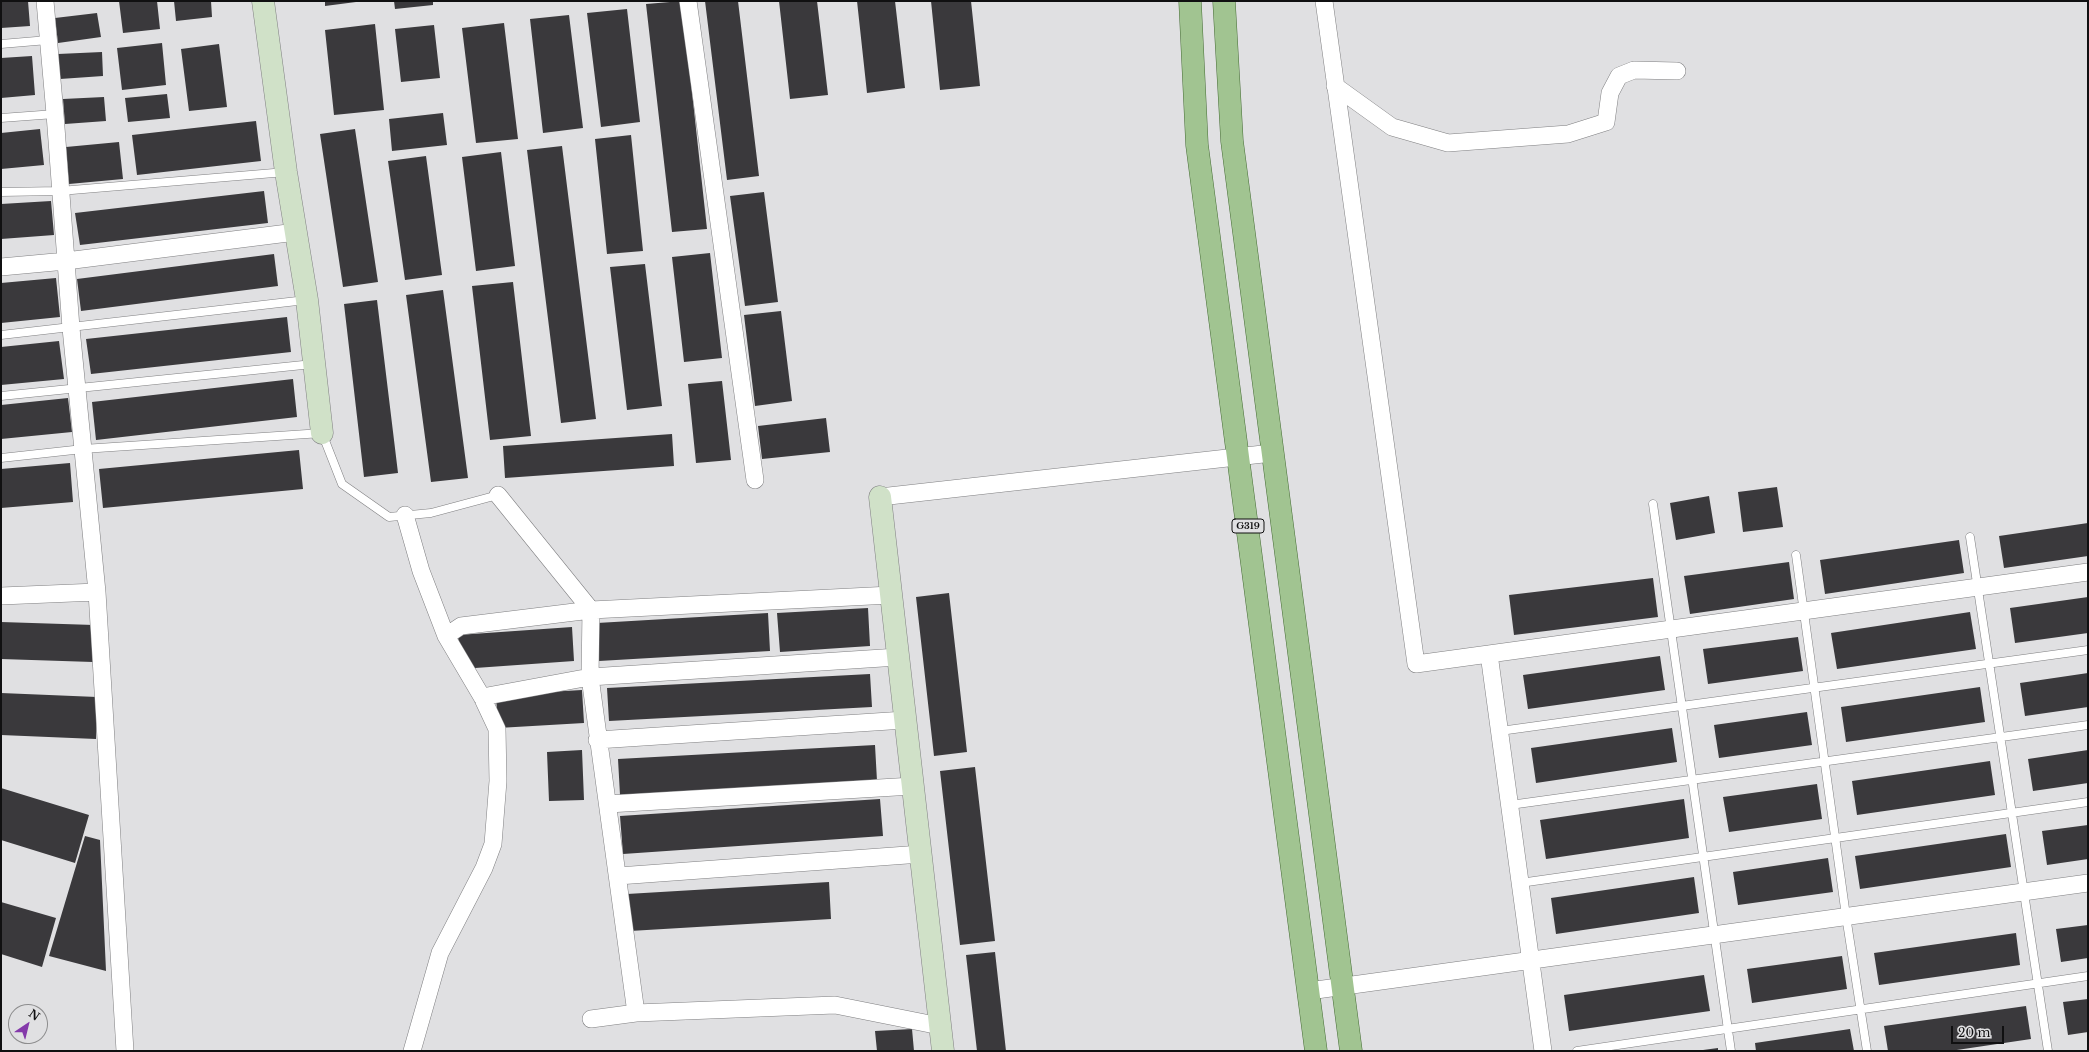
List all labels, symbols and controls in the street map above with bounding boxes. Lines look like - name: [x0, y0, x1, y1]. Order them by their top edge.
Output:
- road number: G319: [1232, 519, 1264, 533]
- north arrow: [8, 1004, 48, 1044]
- text: N: [26, 1006, 43, 1024]
- scale bar: [1953, 1018, 2006, 1044]
- text: 20 m: [1958, 1025, 1990, 1040]

